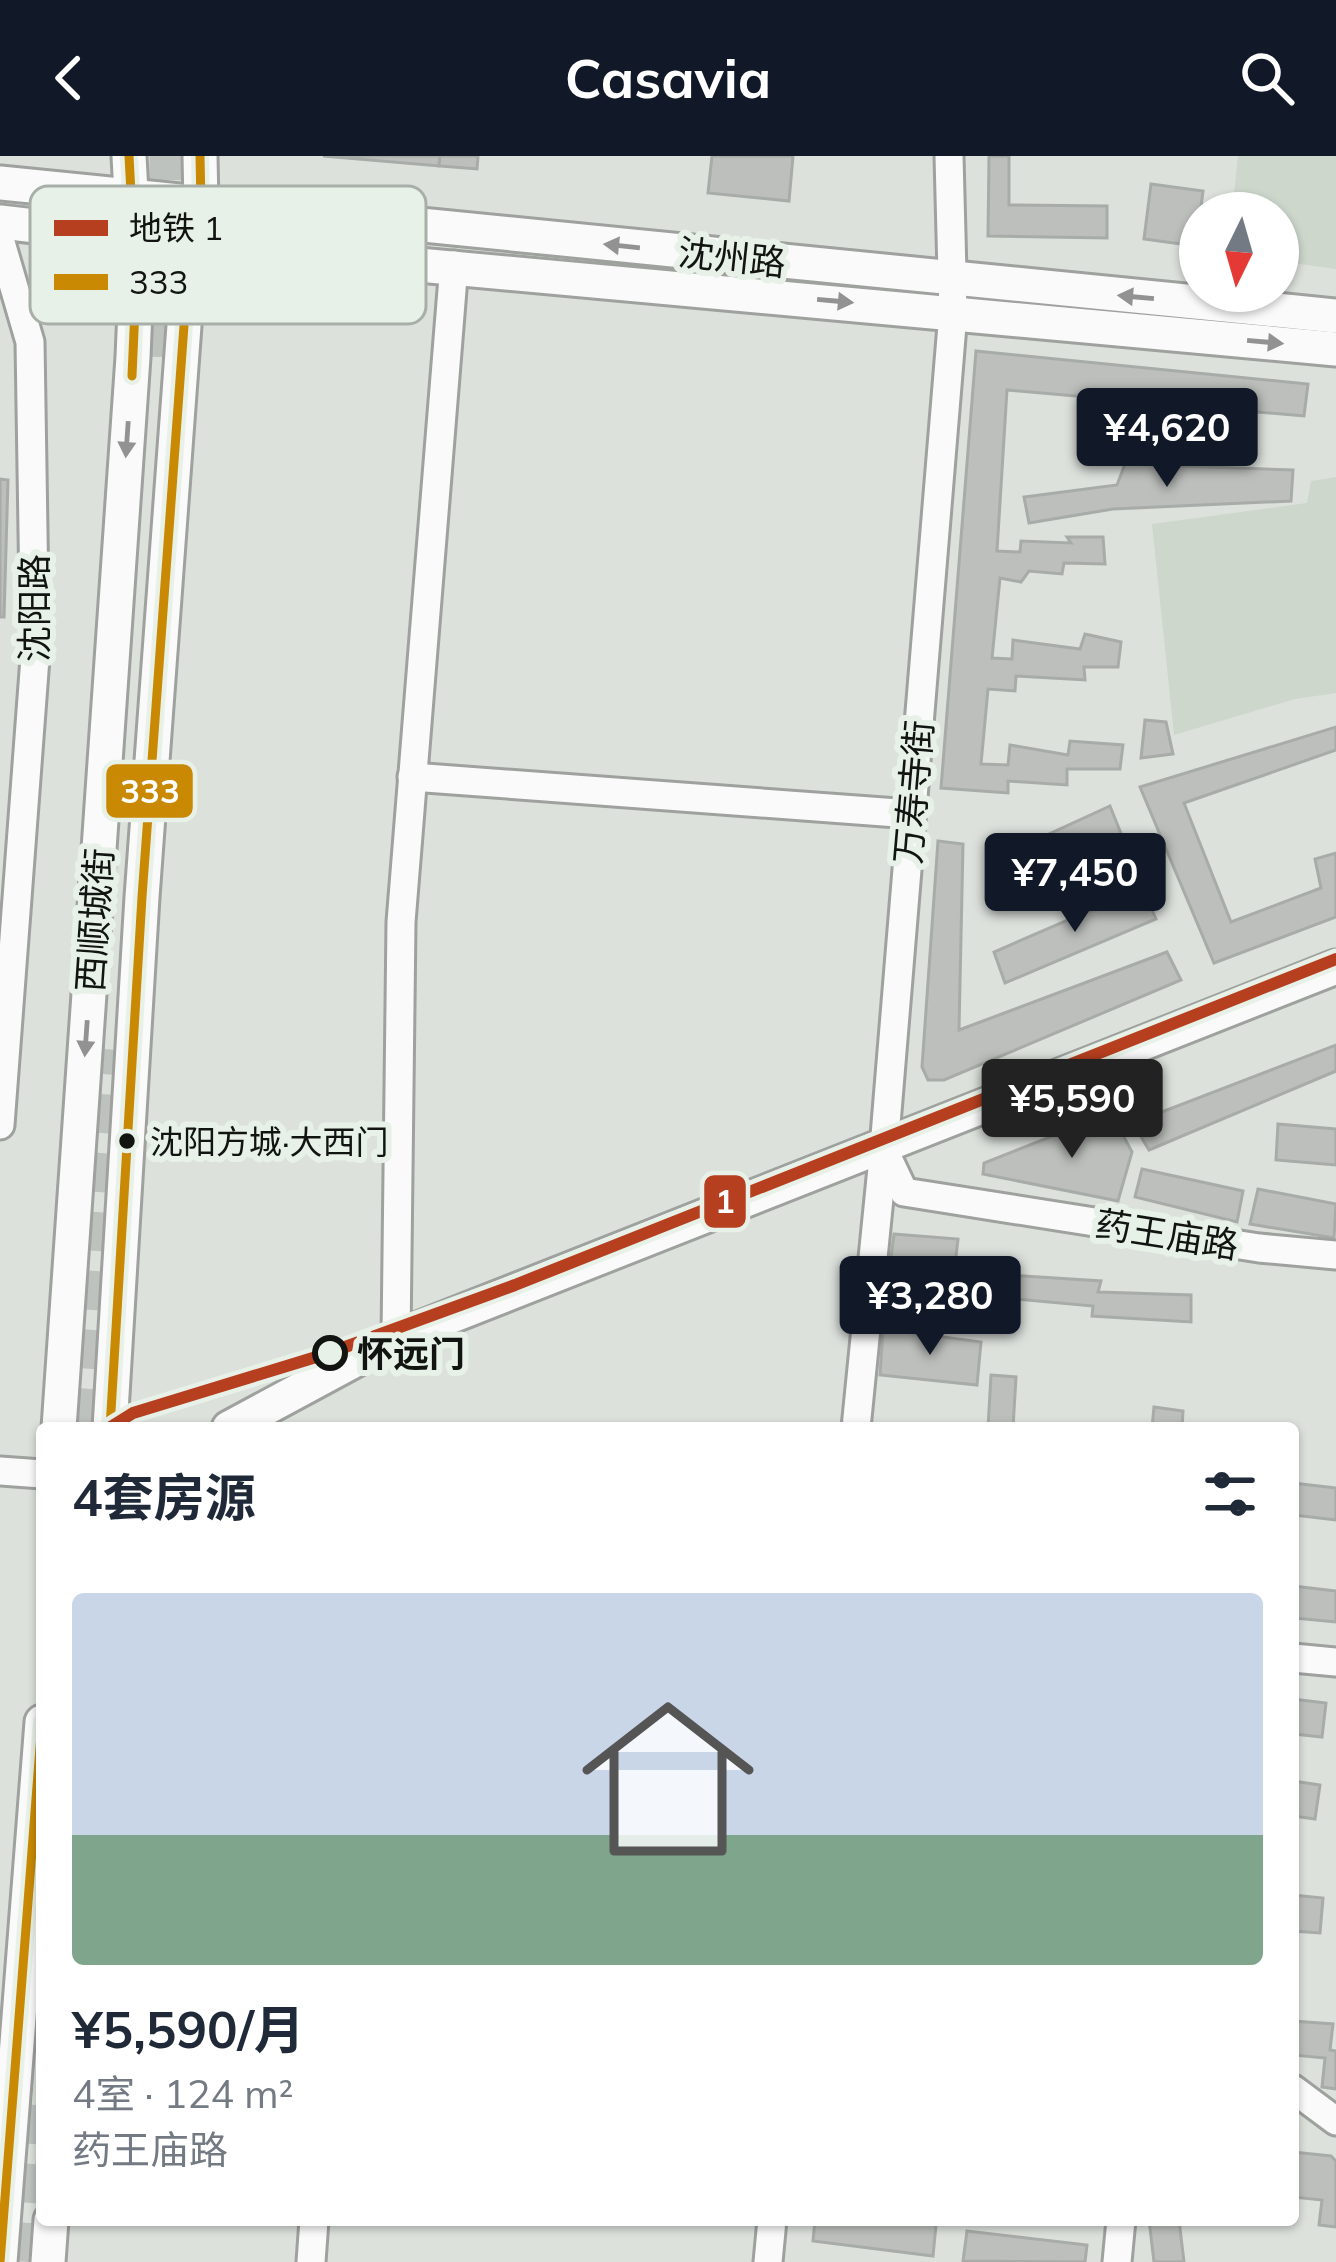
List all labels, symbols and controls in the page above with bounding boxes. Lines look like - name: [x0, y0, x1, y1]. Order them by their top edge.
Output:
- text: Casavia: [565, 44, 771, 112]
- icon: back: [36, 45, 102, 111]
- icon: search: [1234, 45, 1300, 111]
- legend: [30, 186, 426, 324]
- north arrow: [1179, 192, 1299, 312]
- map controls: [1179, 192, 1299, 312]
- text: 地铁 1: [129, 207, 223, 248]
- street label: 沈州路: [676, 229, 788, 285]
- one-way arrow: [603, 237, 641, 256]
- text: 333: [129, 261, 188, 302]
- one-way arrow: [1117, 287, 1154, 306]
- one-way arrow: [816, 292, 854, 311]
- one-way arrow: [1247, 333, 1284, 352]
- pin: ¥4,620: [1069, 388, 1265, 490]
- text: ¥4,620: [1104, 402, 1230, 451]
- one-way arrow: [118, 421, 137, 458]
- street label: 沈阳路: [11, 554, 56, 662]
- street label: 万寿寺街: [884, 718, 942, 866]
- line badge: 333: [104, 762, 195, 820]
- text: 333: [120, 770, 180, 811]
- pin: ¥7,450: [977, 833, 1173, 935]
- street label: 西顺城街: [67, 847, 121, 993]
- text: ¥7,450: [1012, 847, 1138, 896]
- one-way arrow: [77, 1020, 96, 1057]
- pin: ¥5,590: [974, 1059, 1170, 1161]
- text: ¥5,590: [1009, 1073, 1135, 1122]
- place label: 沈阳方城·大西门: [150, 1121, 389, 1162]
- marker: 沈阳方城·大西门: [116, 1130, 138, 1152]
- line badge: 1: [702, 1173, 748, 1230]
- text: 1: [715, 1180, 735, 1221]
- street label: 药王庙路: [1092, 1201, 1242, 1267]
- pin: ¥3,280: [832, 1256, 1028, 1358]
- text: ¥3,280: [867, 1270, 993, 1319]
- place label: 怀远门: [357, 1331, 465, 1376]
- marker: 怀远门: [314, 1337, 346, 1369]
- icon: filters: [1197, 1461, 1263, 1527]
- text: 4套房源: [72, 1465, 256, 1529]
- icon: home: [560, 1671, 776, 1887]
- text: ¥5,590/月: [72, 1997, 305, 2061]
- text: 4室 · 124 m²: [72, 2069, 293, 2118]
- text: 药王庙路: [72, 2125, 228, 2174]

